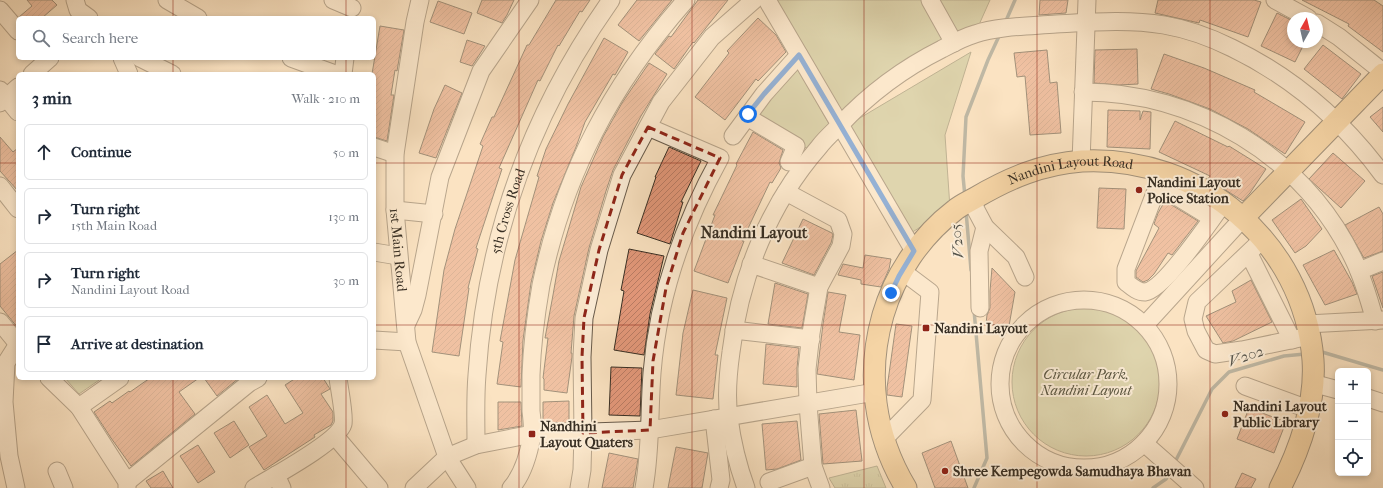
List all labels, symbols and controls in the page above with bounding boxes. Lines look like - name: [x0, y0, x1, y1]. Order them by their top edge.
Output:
- north arrow: [1287, 12, 1323, 48]
- search box: [16, 16, 376, 60]
- icon: search: [30, 27, 52, 49]
- text: Search here: [62, 29, 138, 47]
- text: 3 min: [32, 88, 72, 108]
- text: Walk · 210 m: [292, 91, 360, 106]
- route start: [739, 105, 757, 123]
- icon: ahead: [33, 141, 55, 163]
- text: Continue: [71, 143, 131, 161]
- text: 50 m: [333, 145, 359, 160]
- street label: Nandini Layout Road: [1005, 152, 1135, 188]
- street label: 5th Cross Road: [487, 166, 529, 256]
- place label: Nandini Layout Police Station: [1147, 174, 1242, 207]
- marker: Nandini Layout Police Station: [1134, 185, 1144, 195]
- text: Turn right: [71, 200, 140, 218]
- icon: right: [33, 205, 55, 227]
- street label: 1st Main Road: [386, 207, 411, 293]
- text: 130 m: [328, 209, 359, 224]
- text: 15th Main Road: [71, 218, 157, 233]
- district label: Nandini Layout: [700, 223, 808, 243]
- water label: V205: [947, 223, 967, 259]
- text: Turn right: [71, 264, 140, 282]
- icon: right: [33, 269, 55, 291]
- text: 30 m: [333, 273, 359, 288]
- text: Nandini Layout Road: [71, 282, 190, 297]
- route end: [882, 284, 900, 302]
- place label: Nandini Layout: [934, 320, 1029, 337]
- marker: Nandini Layout: [921, 323, 931, 333]
- icon: arrive: [33, 333, 55, 355]
- text: Arrive at destination: [71, 335, 203, 353]
- water label: V202: [1226, 342, 1266, 370]
- park label: Circular Park, Nandini Layout: [1040, 366, 1132, 399]
- map controls: [1335, 368, 1371, 476]
- button: +: [1335, 368, 1371, 404]
- place label: Nandini Layout Public Library: [1233, 398, 1328, 431]
- button: −: [1335, 404, 1371, 440]
- marker: Nandini Layout Public Library: [1220, 409, 1230, 419]
- place label: Nandhini Layout Quaters: [540, 418, 634, 451]
- marker: Nandhini Layout Quaters: [527, 429, 537, 439]
- button: locate: [1335, 440, 1371, 476]
- place label: Shree Kempegowda Samudhaya Bhavan: [953, 463, 1192, 480]
- marker: Shree Kempegowda Samudhaya Bhavan: [940, 466, 950, 476]

